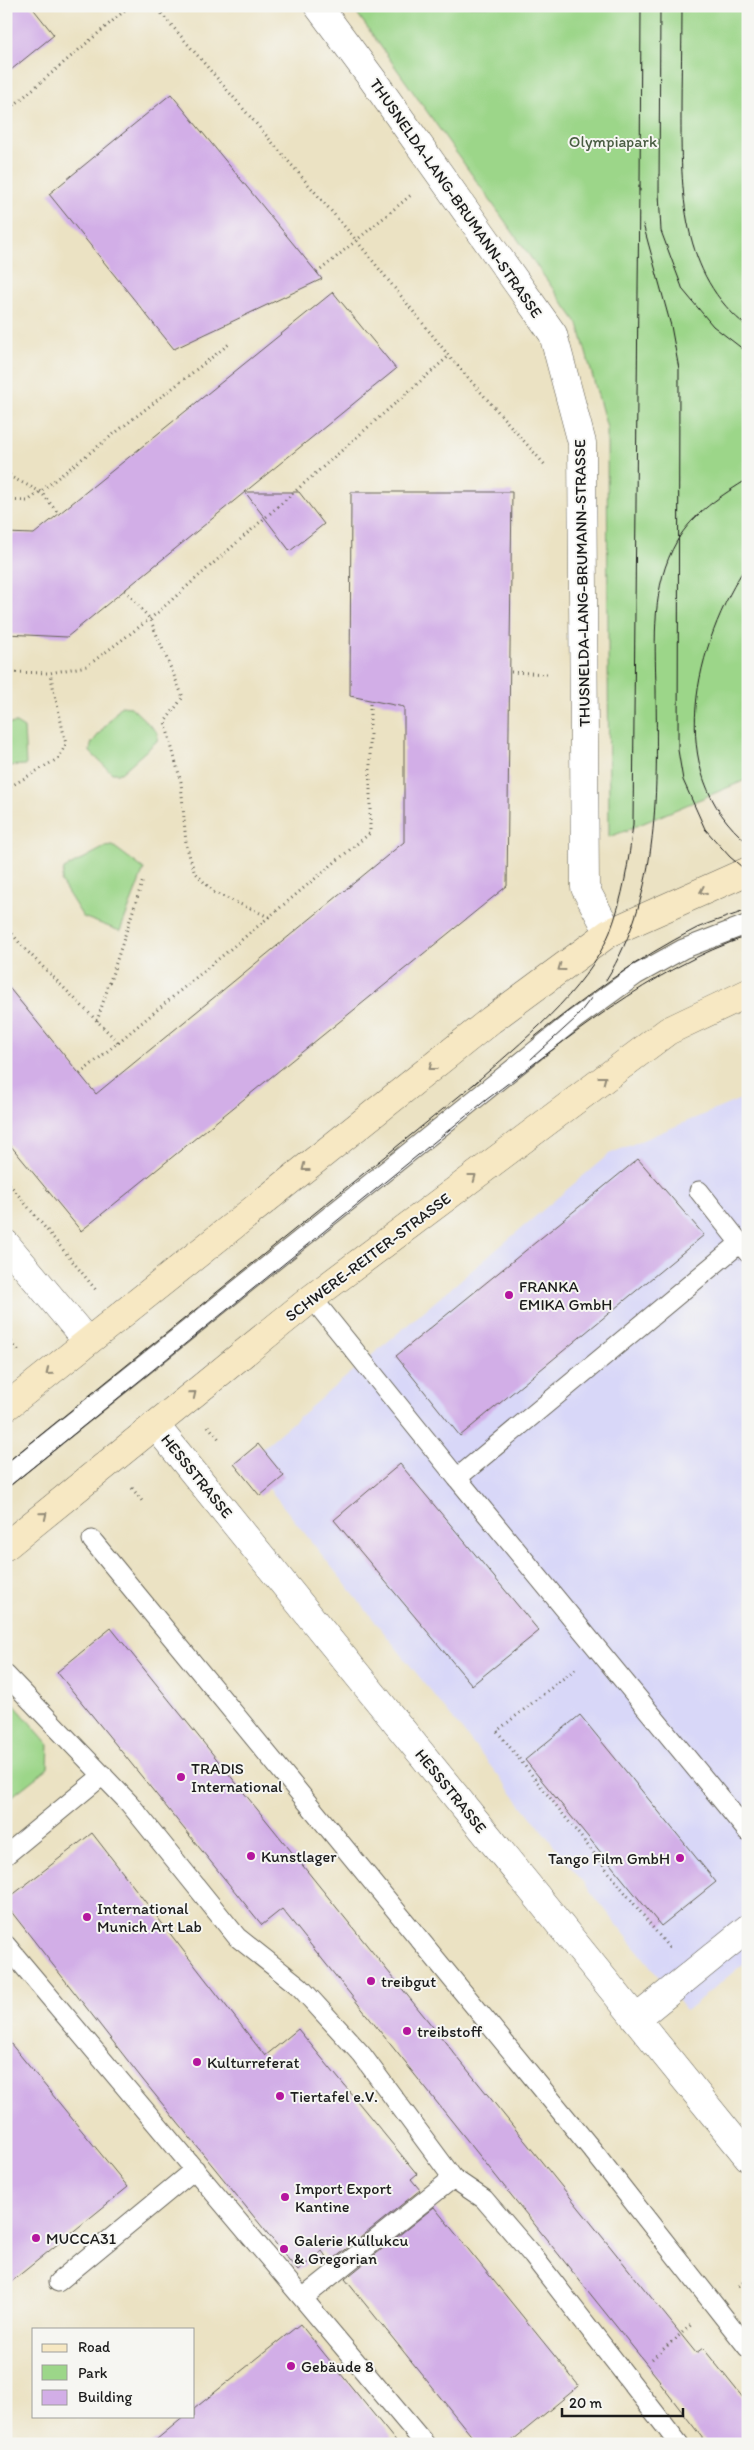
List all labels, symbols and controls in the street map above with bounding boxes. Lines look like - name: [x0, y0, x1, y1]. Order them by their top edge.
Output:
- street label: THUSNELDA-LANG-BRUMANN-STRASSE: [366, 75, 546, 321]
- park label: Olympiapark: [569, 132, 658, 151]
- street label: THUSNELDA-LANG-BRUMANN-STRASSE: [570, 439, 594, 727]
- one-way arrow: [699, 884, 708, 895]
- one-way arrow: [557, 962, 567, 971]
- one-way arrow: [429, 1061, 438, 1069]
- one-way arrow: [597, 1077, 606, 1085]
- one-way arrow: [302, 1162, 311, 1170]
- one-way arrow: [467, 1174, 477, 1183]
- street label: SCHWERE-REITER-STRASSE: [282, 1189, 455, 1325]
- place label: FRANKA EMIKA GmbH: [519, 1277, 612, 1314]
- marker: FRANKA EMIKA GmbH: [503, 1289, 515, 1301]
- one-way arrow: [46, 1367, 55, 1376]
- one-way arrow: [187, 1392, 196, 1400]
- street label: HESSSTRASSE: [157, 1430, 237, 1522]
- one-way arrow: [38, 1512, 47, 1520]
- street label: HESSSTRASSE: [411, 1745, 491, 1837]
- place label: TRADIS International: [191, 1759, 283, 1796]
- marker: TRADIS International: [175, 1771, 187, 1783]
- place label: Kunstlager: [261, 1847, 337, 1866]
- place label: Tango Film GmbH: [548, 1849, 670, 1868]
- marker: Kunstlager: [245, 1850, 257, 1862]
- marker: Tango Film GmbH: [674, 1852, 686, 1864]
- place label: International Munich Art Lab: [97, 1899, 202, 1936]
- marker: International Munich Art Lab: [81, 1911, 93, 1923]
- place label: treibgut: [381, 1972, 436, 1991]
- marker: treibgut: [365, 1975, 377, 1987]
- place label: treibstoff: [417, 2022, 482, 2041]
- marker: treibstoff: [401, 2025, 413, 2037]
- place label: Kulturreferat: [207, 2053, 299, 2072]
- marker: Kulturreferat: [191, 2056, 203, 2068]
- place label: Tiertafel e.V.: [290, 2087, 378, 2106]
- marker: Tiertafel e.V.: [274, 2090, 286, 2102]
- place label: Import Export Kantine: [295, 2179, 392, 2216]
- marker: Import Export Kantine: [279, 2191, 291, 2203]
- place label: MUCCA31: [46, 2229, 117, 2248]
- place label: Galerie Kullukcu & Gregorian: [294, 2231, 408, 2268]
- marker: MUCCA31: [30, 2232, 42, 2244]
- marker: Galerie Kullukcu & Gregorian: [278, 2243, 290, 2255]
- legend: [32, 2328, 195, 2418]
- text: Road: [78, 2338, 111, 2356]
- place label: Gebäude 8: [301, 2357, 374, 2376]
- marker: Gebäude 8: [285, 2360, 297, 2372]
- text: Park: [78, 2364, 108, 2382]
- scale bar: [562, 2385, 683, 2417]
- text: Building: [78, 2388, 132, 2406]
- text: 20 m: [569, 2394, 603, 2412]

